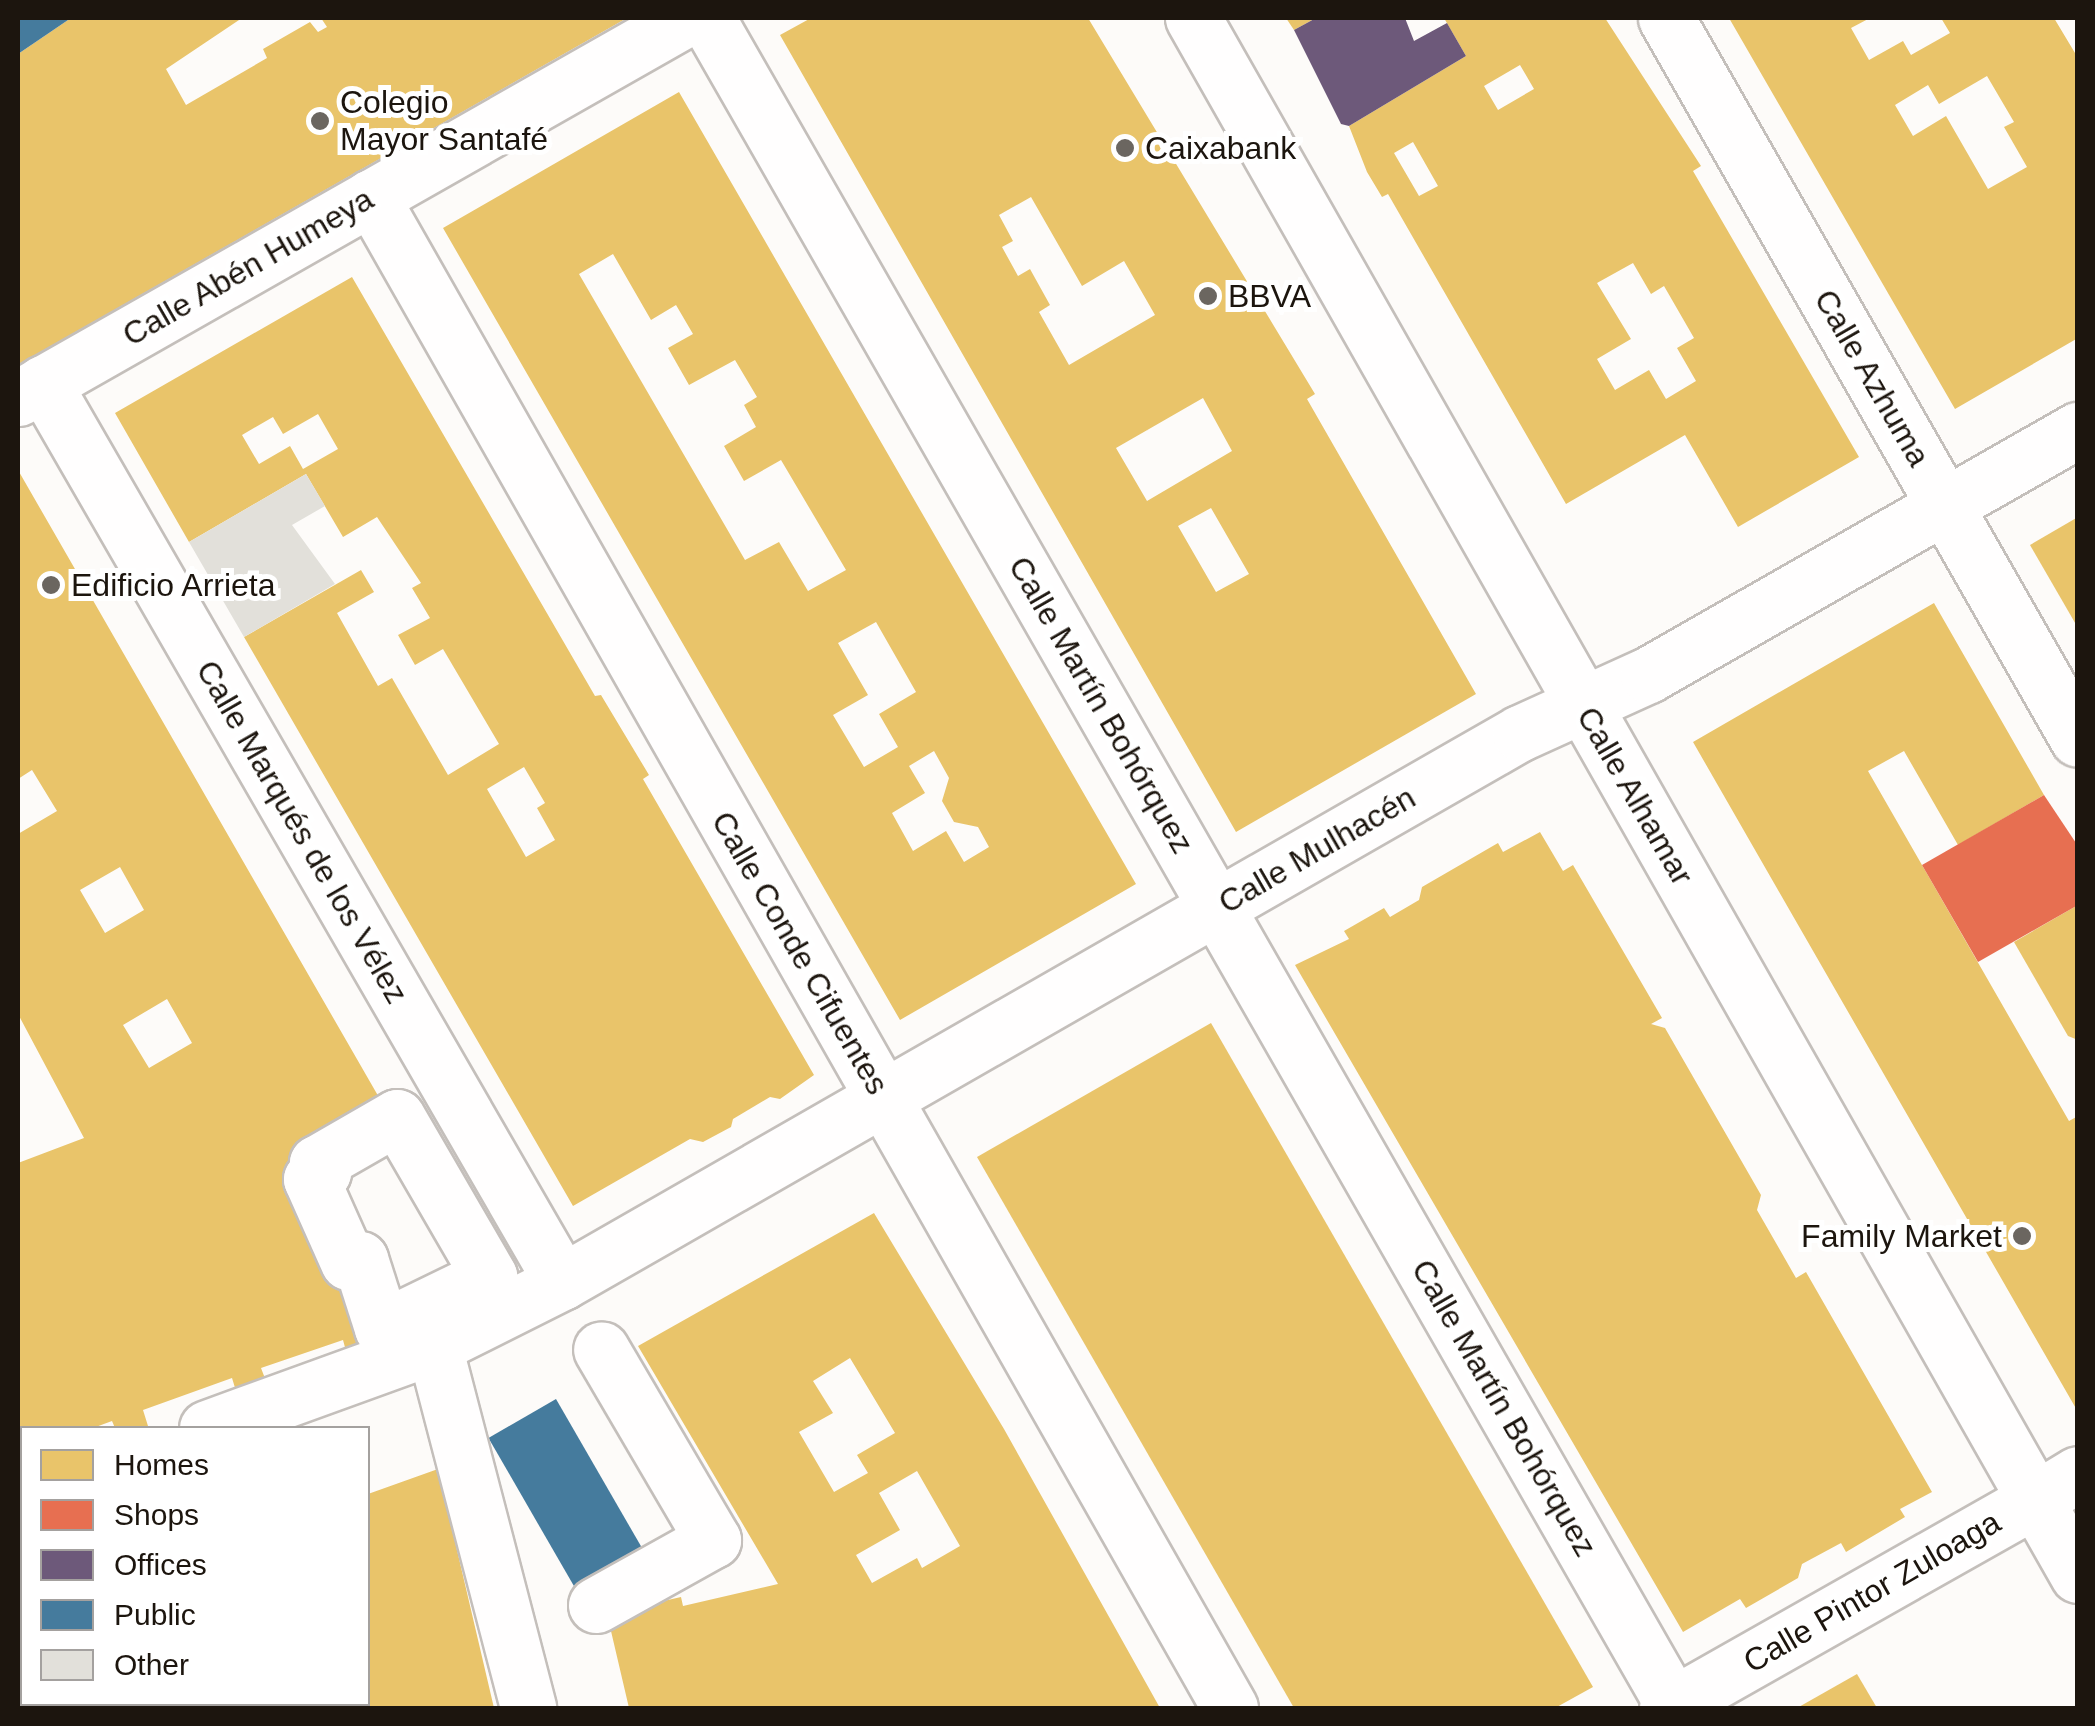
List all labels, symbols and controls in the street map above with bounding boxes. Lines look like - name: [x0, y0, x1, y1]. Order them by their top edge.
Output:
- place label: Colegio Mayor Santafé: [340, 84, 548, 159]
- marker: Colegio Mayor Santafé: [309, 110, 331, 132]
- place label: Caixabank: [1145, 129, 1296, 167]
- marker: Caixabank: [1114, 137, 1136, 159]
- street label: Calle Abén Humeya: [115, 179, 381, 355]
- place label: BBVA: [1228, 277, 1311, 315]
- street label: Calle Azhuma: [1806, 282, 1938, 474]
- marker: BBVA: [1197, 285, 1219, 307]
- street label: Calle Martín Bohórquez: [1000, 550, 1202, 860]
- place label: Edificio Arrieta: [71, 566, 277, 604]
- marker: Edificio Arrieta: [40, 574, 62, 596]
- street label: Calle Marqués de los Vélez: [188, 654, 416, 1010]
- street label: Calle Alhamar: [1568, 699, 1702, 893]
- street label: Calle Mulhacén: [1212, 778, 1422, 922]
- street label: Calle Conde Cifuentes: [703, 805, 897, 1101]
- place label: Family Market: [1801, 1217, 2002, 1255]
- marker: Family Market: [2011, 1225, 2033, 1247]
- street label: Calle Martín Bohórquez: [1403, 1253, 1605, 1563]
- legend: [20, 1426, 370, 1706]
- text: Homes: [114, 1448, 209, 1481]
- text: Shops: [114, 1498, 199, 1531]
- street label: Calle Pintor Zuloaga: [1737, 1503, 2007, 1681]
- text: Offices: [114, 1548, 207, 1581]
- text: Public: [114, 1598, 196, 1631]
- text: Other: [114, 1648, 189, 1681]

